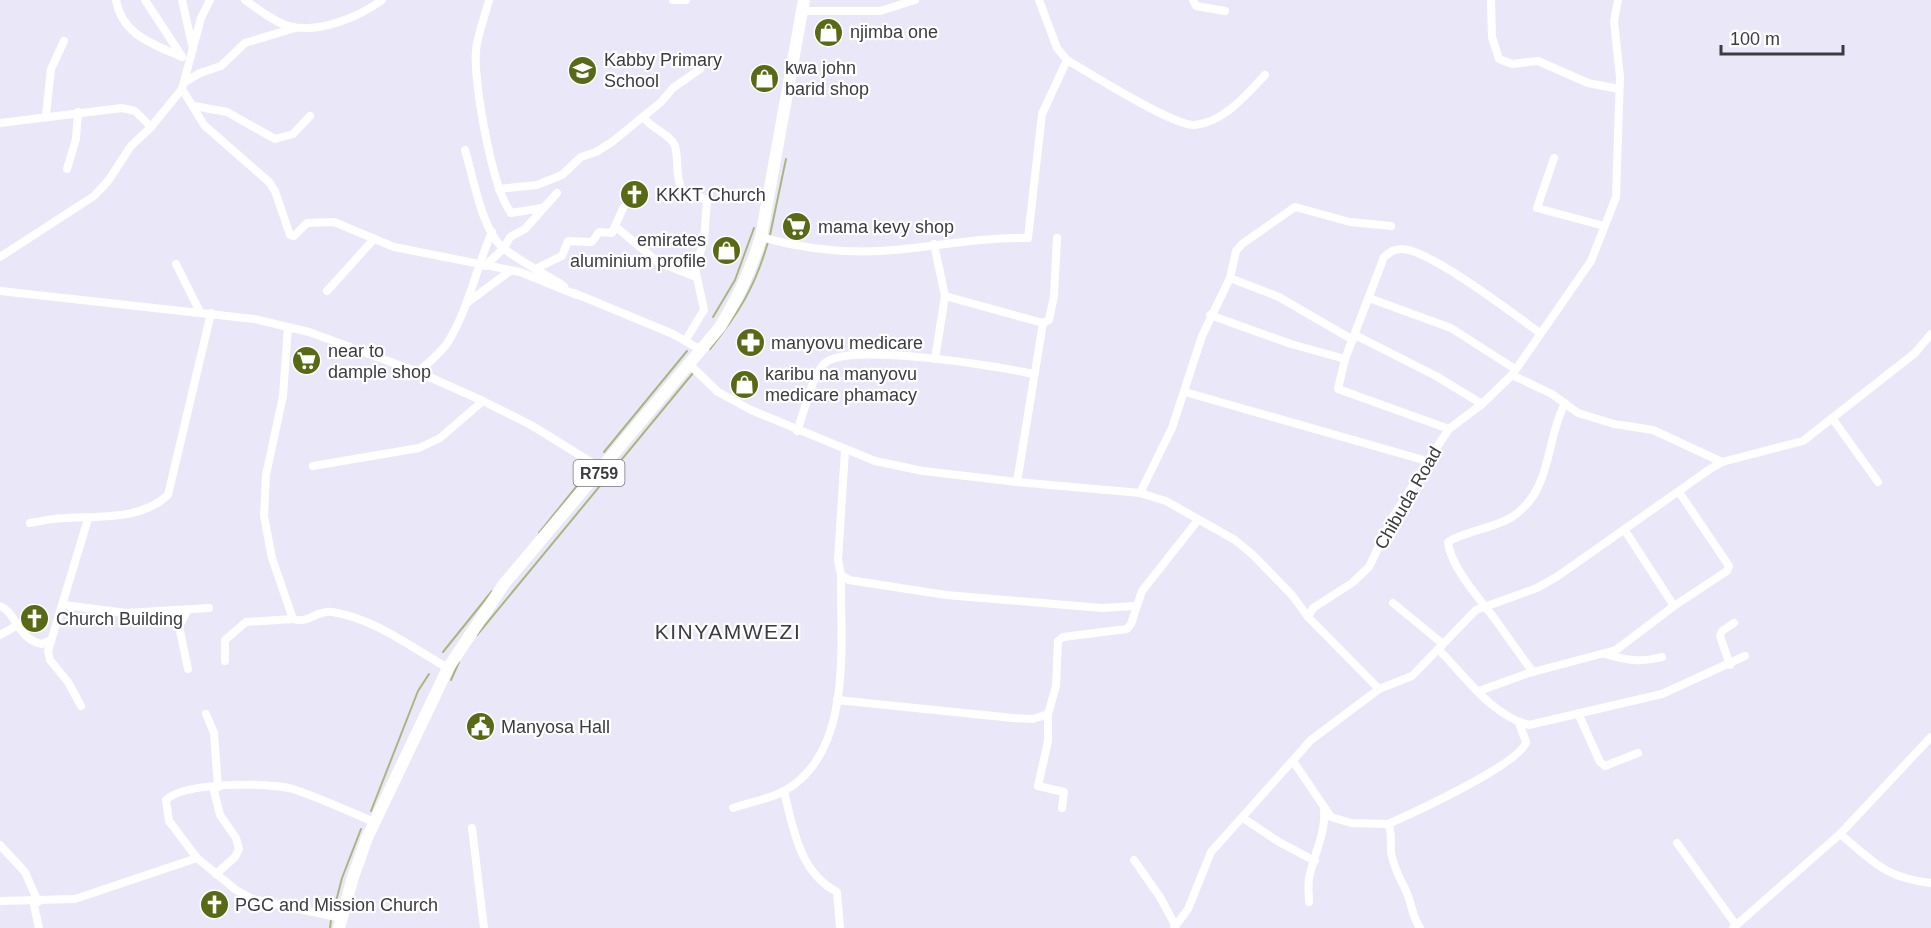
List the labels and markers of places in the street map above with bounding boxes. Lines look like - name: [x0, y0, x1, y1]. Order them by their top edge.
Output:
- shop icon: njimba one: [813, 16, 845, 48]
- place label: njimba one: [850, 22, 938, 42]
- place label: Kabby Primary School: [604, 50, 722, 91]
- school or university icon: Kabby Primary School: [567, 54, 599, 86]
- place label: kwa john barid shop: [785, 58, 869, 99]
- shop icon: kwa john barid shop: [748, 62, 780, 94]
- church icon: KKKT Church: [619, 179, 651, 211]
- place label: KKKT Church: [656, 185, 766, 205]
- supermarket icon: mama kevy shop: [781, 211, 813, 243]
- place label: mama kevy shop: [818, 217, 954, 237]
- place label: emirates aluminium profile: [570, 230, 706, 271]
- shop icon: emirates aluminium profile: [711, 234, 743, 266]
- pharmacy icon: manyovu medicare: [734, 327, 766, 359]
- place label: manyovu medicare: [771, 333, 923, 353]
- place label: near to dample shop: [328, 341, 431, 382]
- supermarket icon: near to dample shop: [291, 345, 323, 377]
- place label: karibu na manyovu medicare phamacy: [765, 364, 917, 405]
- shop icon: karibu na manyovu medicare phamacy: [728, 368, 760, 400]
- church icon: Church Building: [19, 603, 51, 635]
- place label: Church Building: [56, 609, 183, 629]
- public building icon: Manyosa Hall: [464, 711, 496, 743]
- place label: Manyosa Hall: [501, 717, 610, 737]
- church icon: PGC and Mission Church: [198, 889, 230, 921]
- place label: PGC and Mission Church: [235, 895, 438, 915]

